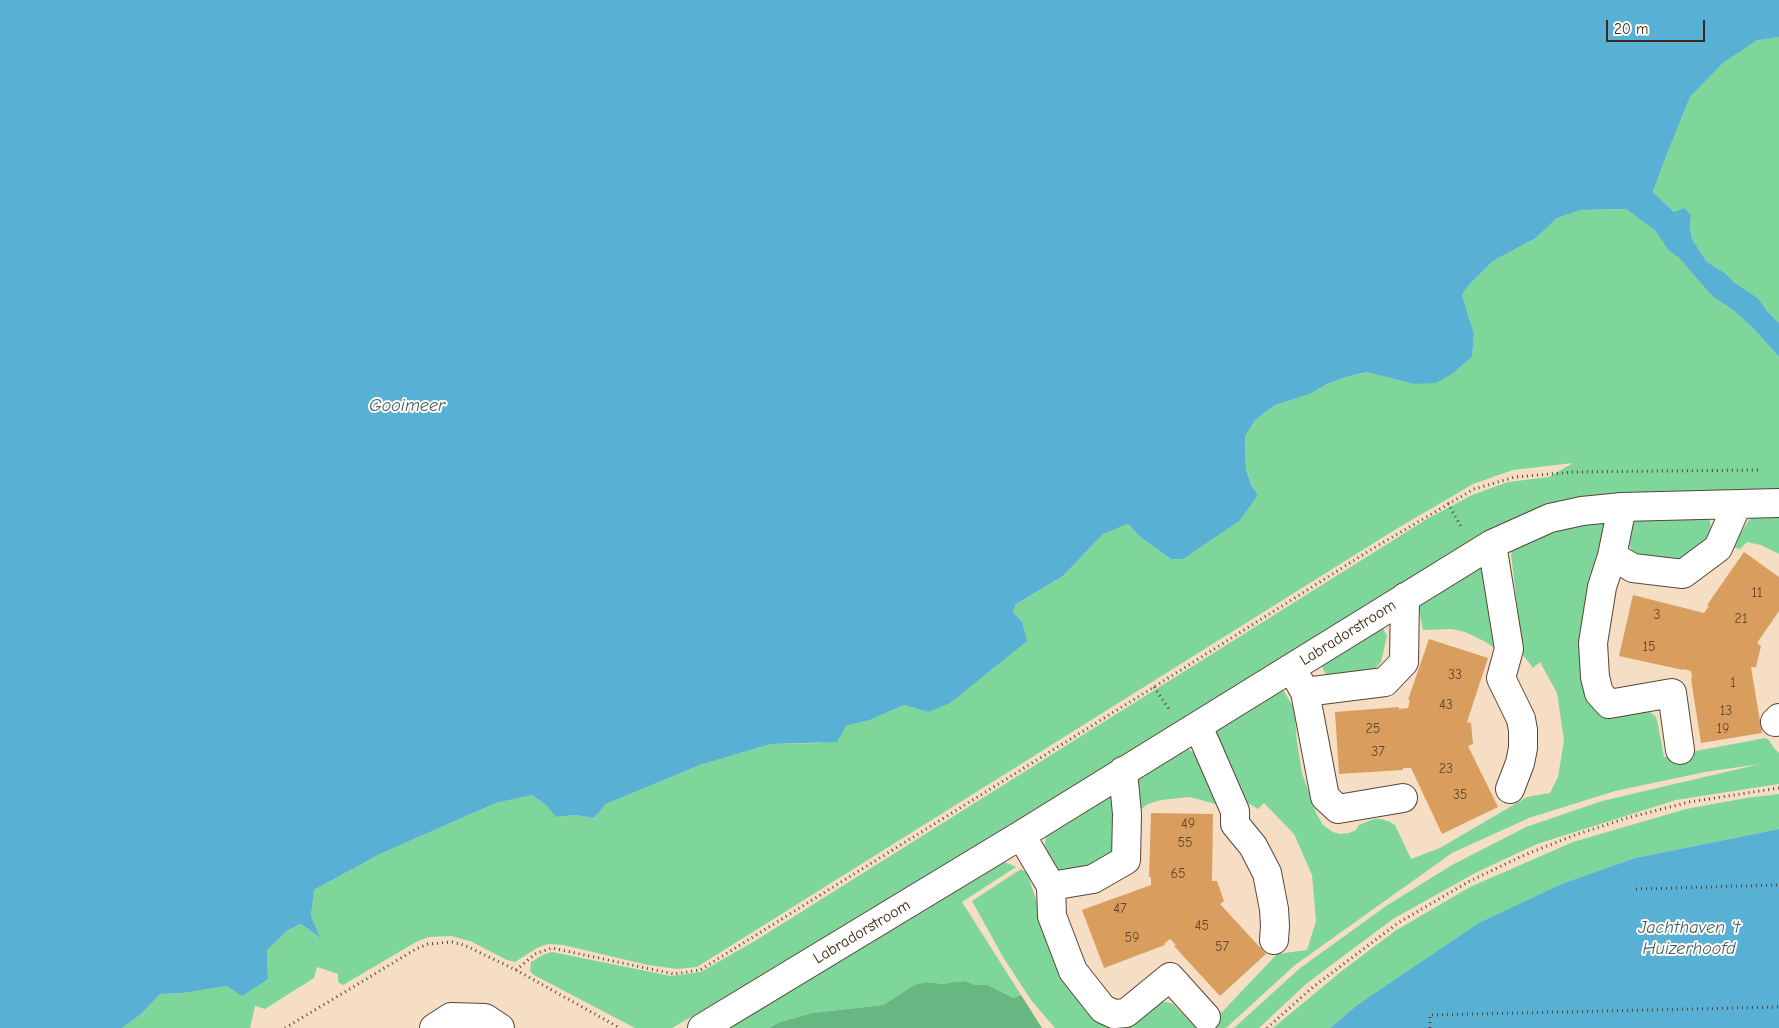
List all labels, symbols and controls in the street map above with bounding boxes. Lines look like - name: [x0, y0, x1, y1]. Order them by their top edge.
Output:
- scale bar: [1609, 10, 1708, 42]
- text: 20 m: [1614, 20, 1648, 38]
- water label: Gooimeer: [369, 395, 445, 417]
- house number: 11: [1751, 585, 1763, 601]
- street label: Labradorstroom: [1296, 596, 1400, 670]
- house number: 3: [1653, 607, 1661, 623]
- house number: 21: [1735, 611, 1747, 627]
- house number: 15: [1642, 639, 1656, 655]
- house number: 33: [1448, 667, 1462, 683]
- house number: 1: [1730, 675, 1736, 691]
- house number: 43: [1439, 697, 1453, 713]
- house number: 13: [1720, 703, 1732, 719]
- house number: 25: [1366, 721, 1380, 737]
- house number: 19: [1717, 721, 1729, 737]
- house number: 37: [1371, 744, 1385, 760]
- house number: 23: [1439, 761, 1453, 777]
- house number: 35: [1453, 787, 1467, 803]
- house number: 49: [1181, 816, 1195, 832]
- house number: 55: [1177, 835, 1193, 851]
- house number: 65: [1170, 866, 1186, 882]
- street label: Labradorstroom: [810, 896, 914, 968]
- house number: 47: [1113, 901, 1127, 917]
- water label: Jachthaven 't Huizerhoofd: [1638, 917, 1740, 960]
- house number: 45: [1195, 918, 1209, 934]
- house number: 59: [1124, 930, 1140, 946]
- house number: 57: [1215, 939, 1229, 955]

